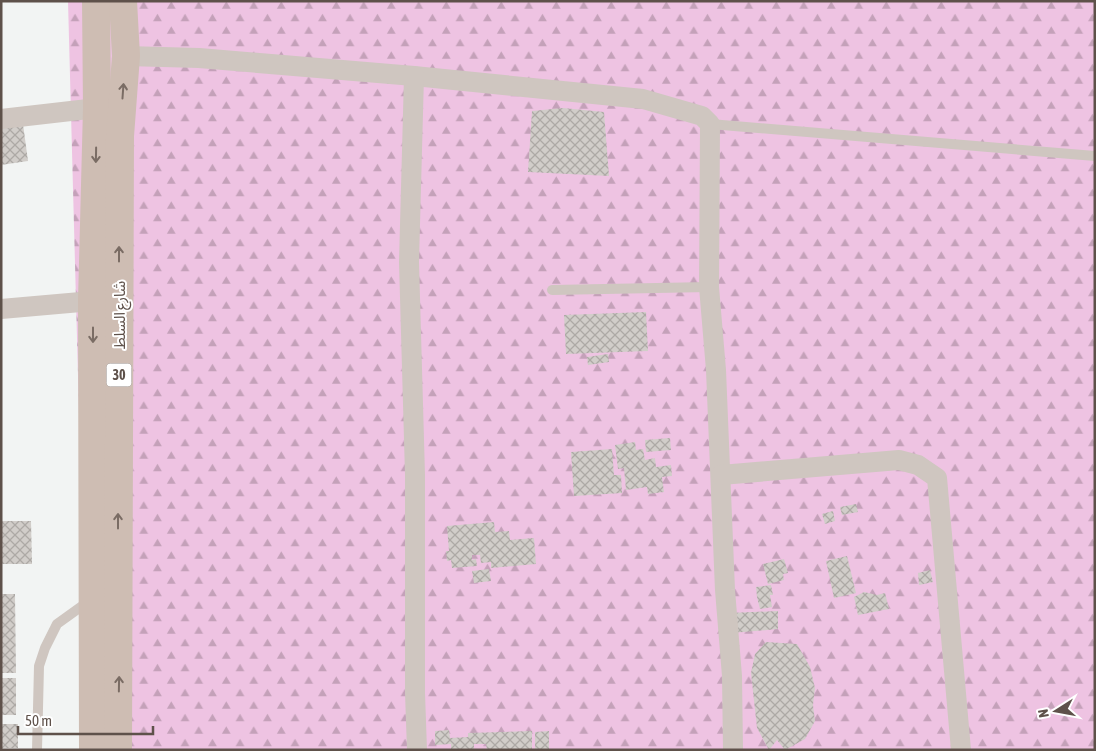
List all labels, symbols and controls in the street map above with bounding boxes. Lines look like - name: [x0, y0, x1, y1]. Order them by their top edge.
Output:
- one-way arrow: [119, 83, 128, 99]
- one-way arrow: [91, 146, 101, 163]
- one-way arrow: [115, 246, 124, 262]
- street label: شارع السلط: [111, 281, 132, 349]
- one-way arrow: [88, 326, 98, 343]
- road number: 30: [106, 364, 132, 386]
- one-way arrow: [113, 513, 123, 530]
- one-way arrow: [114, 676, 124, 692]
- north arrow: [1031, 686, 1081, 736]
- scale bar: [18, 704, 152, 736]
- text: N: [1035, 708, 1052, 719]
- text: 50 m: [25, 712, 52, 729]

